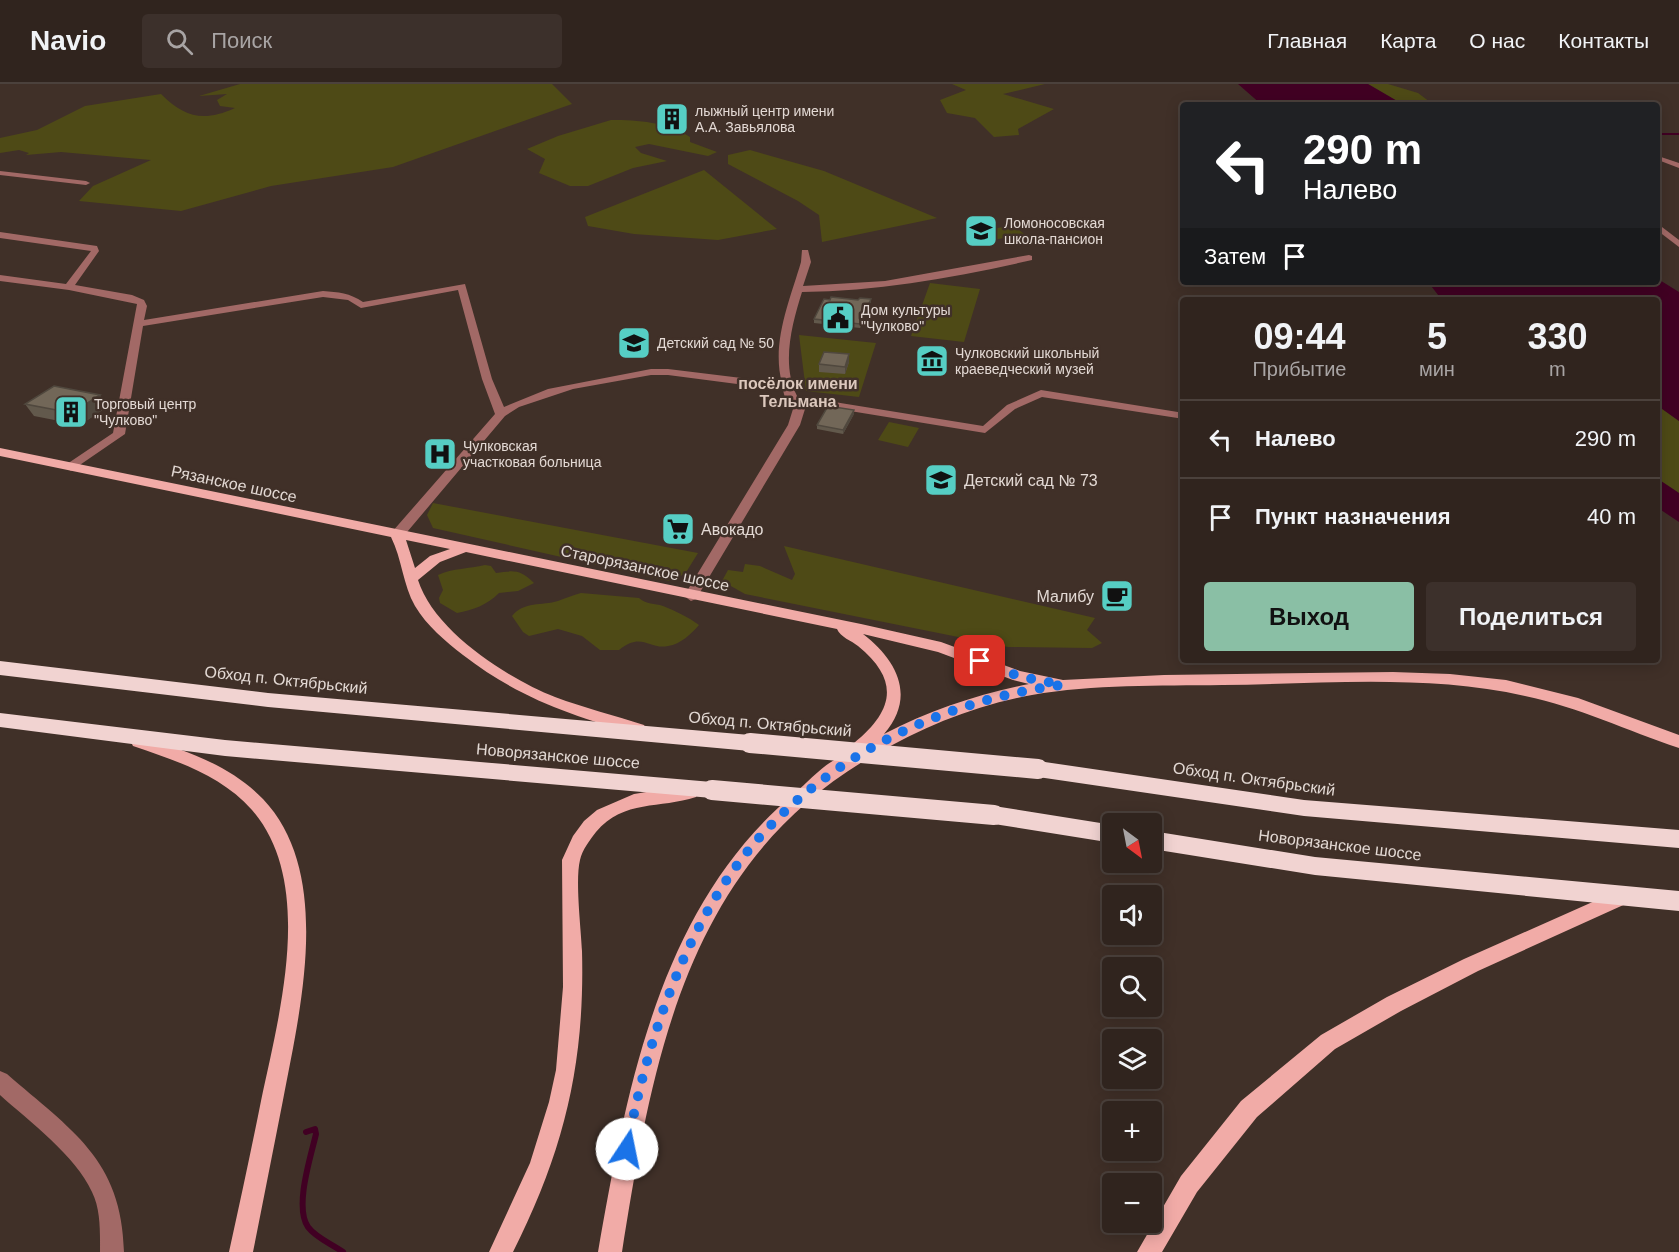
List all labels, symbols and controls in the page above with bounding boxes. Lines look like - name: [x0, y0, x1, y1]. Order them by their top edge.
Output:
- search box: [142, 14, 562, 68]
- text: Navio: [30, 25, 106, 56]
- icon: search: [163, 25, 196, 58]
- text: Поиск: [211, 28, 272, 53]
- text: Главная: [1267, 29, 1347, 52]
- text: Карта: [1380, 29, 1436, 52]
- text: О нас: [1469, 29, 1525, 52]
- text: Контакты: [1558, 29, 1649, 52]
- building icon: лыжный центр имени А.А. Завьялова: [654, 101, 690, 137]
- place label: лыжный центр имени А.А. Завьялова: [695, 103, 834, 135]
- icon: left: [1204, 126, 1282, 204]
- text: 290 m: [1303, 126, 1422, 173]
- text: Налево: [1303, 175, 1397, 205]
- school or university icon: Ломоносовская школа-пансион: [963, 213, 999, 249]
- place label: Ломоносовская школа-пансион: [1004, 215, 1105, 247]
- icon: arrive: [1278, 240, 1311, 273]
- text: Затем: [1204, 244, 1266, 269]
- public building icon: Дом культуры "Чулково": [820, 300, 856, 336]
- place label: Дом культуры "Чулково": [861, 302, 951, 334]
- text: 09:44: [1253, 316, 1346, 357]
- text: 5: [1427, 316, 1447, 357]
- text: 330: [1527, 316, 1587, 357]
- school or university icon: Детский сад № 50: [616, 325, 652, 361]
- place label: Детский сад № 50: [657, 335, 774, 351]
- museum icon: Чулковский школьный краеведческий музей: [914, 343, 950, 379]
- place label: Чулковский школьный краеведческий музей: [955, 345, 1099, 377]
- text: Прибытие: [1252, 358, 1346, 380]
- text: мин: [1419, 358, 1455, 380]
- text: m: [1549, 358, 1566, 380]
- district label: посёлок имени Тельмана: [738, 375, 858, 410]
- building icon: Торговый центр "Чулково": [53, 394, 89, 430]
- place label: Торговый центр "Чулково": [94, 396, 197, 428]
- icon: left: [1204, 423, 1237, 456]
- text: Налево: [1255, 426, 1336, 451]
- text: 290 m: [1575, 426, 1636, 451]
- hospital icon: Чулковская участковая больница: [422, 436, 458, 472]
- place label: Чулковская участковая больница: [463, 438, 602, 470]
- street label: Рязанское шоссе: [170, 462, 298, 506]
- school or university icon: Детский сад № 73: [923, 462, 959, 498]
- place label: Детский сад № 73: [964, 472, 1098, 489]
- icon: arrive: [1204, 501, 1237, 534]
- text: Пункт назначения: [1255, 504, 1451, 529]
- text: 40 m: [1587, 504, 1636, 529]
- supermarket icon: Авокадо: [660, 511, 696, 547]
- place label: Авокадо: [701, 521, 763, 538]
- street label: Старорязанское шоссе: [559, 542, 731, 594]
- cafe icon: Малибу: [1099, 578, 1135, 614]
- button: Выход: [1204, 582, 1414, 651]
- button: Поделиться: [1426, 582, 1636, 651]
- place label: Малибу: [1037, 588, 1094, 605]
- pin: [954, 635, 1005, 686]
- icon: arrive: [963, 644, 996, 677]
- street label: Обход п. Октябрьский: [204, 663, 368, 697]
- street label: Обход п. Октябрьский: [688, 708, 852, 740]
- street label: Новорязанское шоссе: [475, 740, 641, 772]
- street label: Обход п. Октябрьский: [1172, 759, 1336, 799]
- north arrow: [1102, 813, 1162, 873]
- map controls: [1102, 813, 1162, 1233]
- street label: Новорязанское шоссе: [1257, 827, 1423, 863]
- button: sound: [1102, 885, 1162, 945]
- button: search: [1102, 957, 1162, 1017]
- button: layers: [1102, 1029, 1162, 1089]
- button: +: [1102, 1101, 1162, 1161]
- position arrow: [595, 1117, 659, 1181]
- button: −: [1102, 1173, 1162, 1233]

